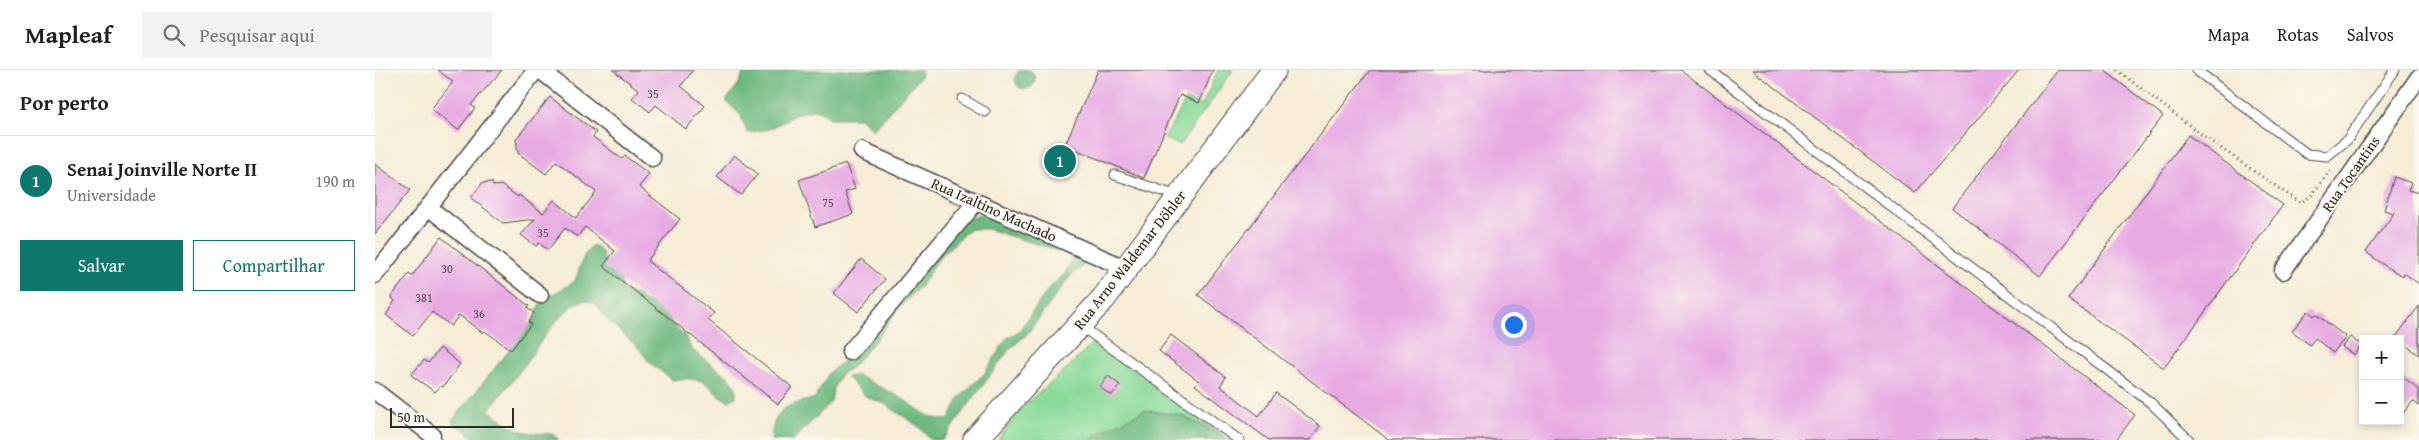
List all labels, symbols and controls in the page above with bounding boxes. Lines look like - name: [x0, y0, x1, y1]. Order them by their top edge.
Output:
- search box: [142, 12, 492, 57]
- text: Mapleaf: [25, 17, 112, 52]
- icon: search: [160, 21, 188, 49]
- text: Pesquisar aqui: [200, 21, 315, 49]
- text: Mapa: [2208, 21, 2249, 48]
- text: Rotas: [2277, 21, 2319, 48]
- text: Salvos: [2347, 21, 2394, 48]
- house number: 35: [647, 85, 659, 102]
- text: Por perto: [20, 87, 109, 118]
- street label: Rua Tocantins: [2317, 131, 2385, 216]
- pin: 1: [1044, 142, 1076, 180]
- text: Senai Joinville Norte II: [67, 155, 257, 183]
- text: 1: [32, 169, 40, 193]
- text: 190 m: [315, 169, 355, 193]
- street label: Rua Izaltino Machado: [928, 172, 1061, 247]
- text: Universidade: [67, 183, 156, 207]
- street label: Rua Arno Waldemar Döhler: [1068, 186, 1191, 334]
- house number: 75: [822, 194, 834, 211]
- house number: 35: [537, 224, 549, 241]
- button: Salvar: [20, 240, 183, 291]
- button: Compartilhar: [193, 240, 355, 291]
- house number: 30: [441, 260, 453, 277]
- house number: 381: [415, 289, 433, 306]
- house number: 36: [473, 305, 485, 322]
- your location: [1501, 312, 1527, 338]
- map controls: [2359, 335, 2404, 425]
- button: +: [2359, 335, 2404, 380]
- button: −: [2359, 380, 2404, 425]
- scale bar: [390, 405, 514, 428]
- text: 50 m: [397, 407, 425, 427]

